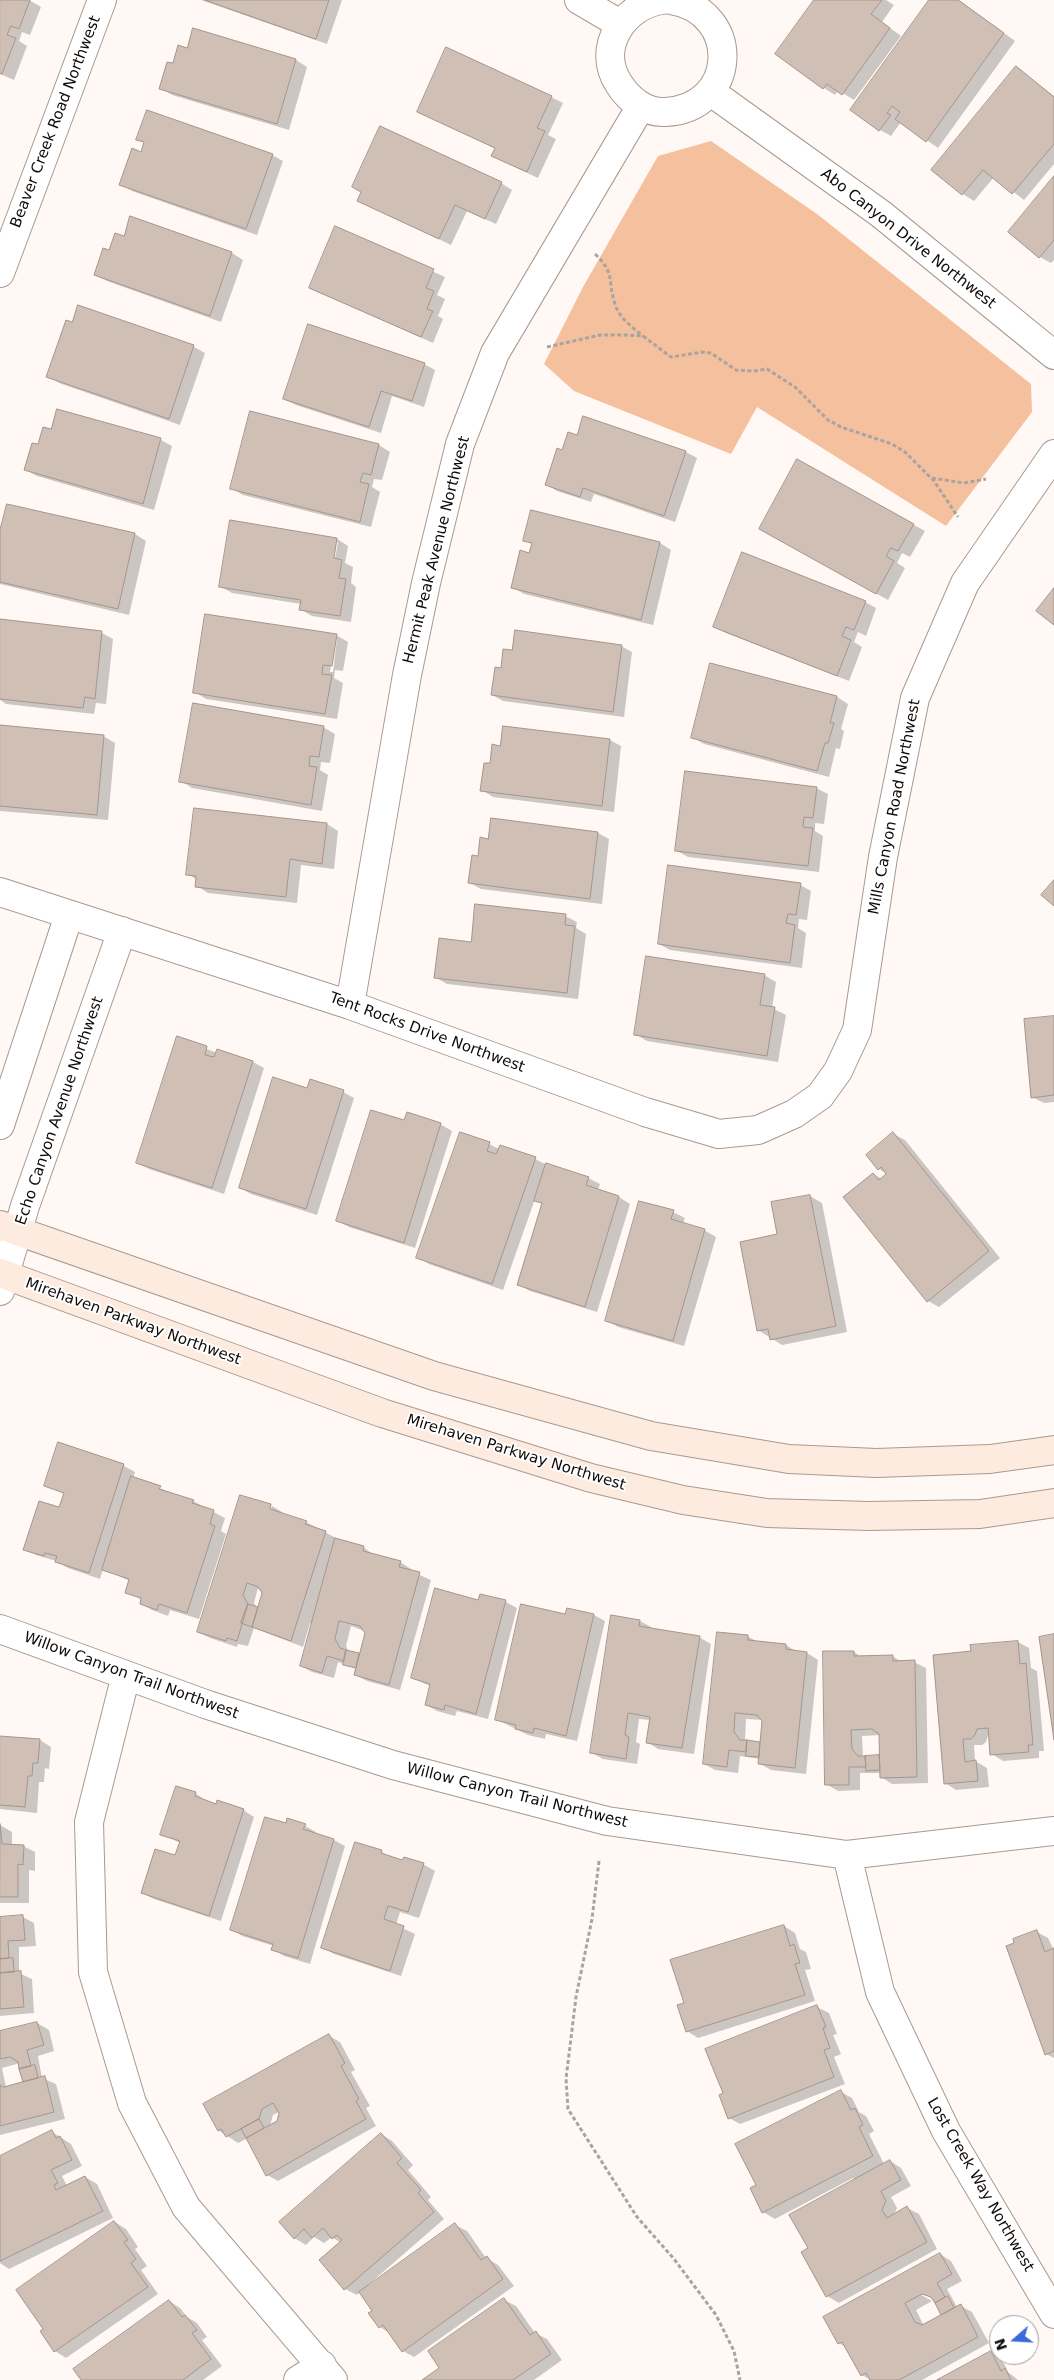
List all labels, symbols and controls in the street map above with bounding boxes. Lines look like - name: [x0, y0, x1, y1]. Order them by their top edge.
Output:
- street label: Beaver Creek Road Northwest: [7, 14, 105, 230]
- street label: Abo Canyon Drive Northwest: [817, 165, 999, 313]
- street label: Hermit Peak Avenue Northwest: [400, 434, 474, 666]
- street label: Mills Canyon Road Northwest: [865, 698, 925, 916]
- street label: Tent Rocks Drive Northwest: [327, 989, 527, 1077]
- street label: Echo Canyon Avenue Northwest: [12, 994, 108, 1228]
- street label: Mirehaven Parkway Northwest: [23, 1275, 243, 1369]
- street label: Mirehaven Parkway Northwest: [404, 1411, 628, 1495]
- street label: Willow Canyon Trail Northwest: [21, 1629, 241, 1723]
- street label: Willow Canyon Trail Northwest: [405, 1760, 629, 1832]
- street label: Lost Creek Way Northwest: [923, 2095, 1037, 2275]
- north arrow: [989, 2315, 1039, 2365]
- text: N: [991, 2336, 1010, 2353]

